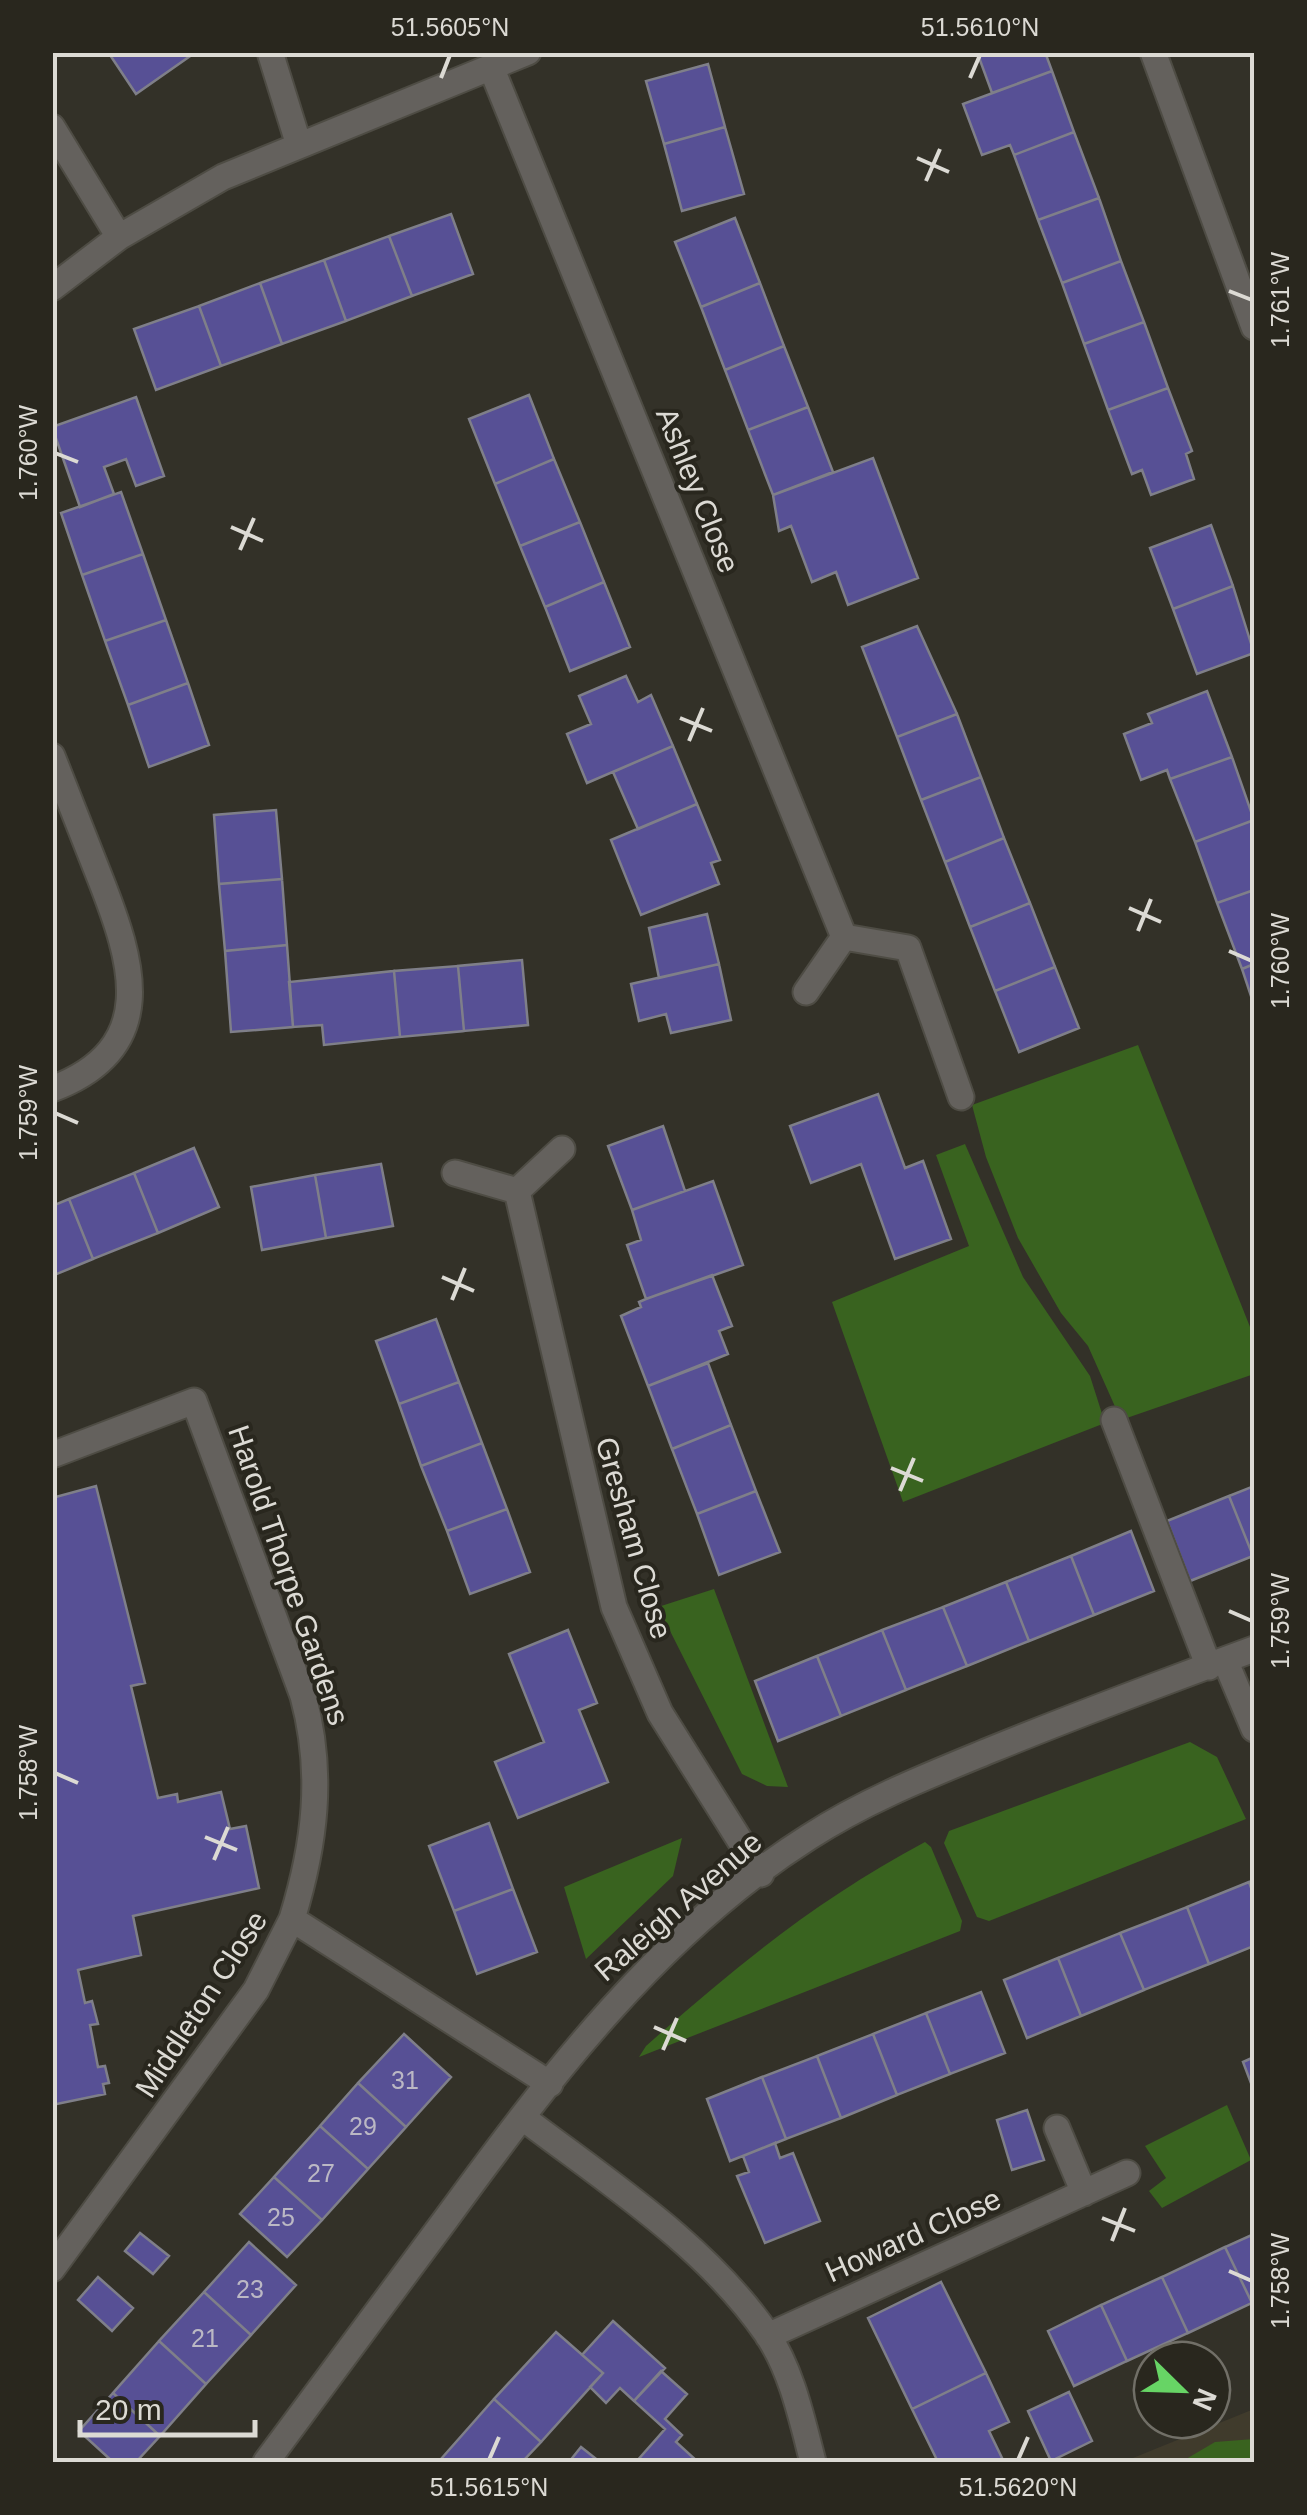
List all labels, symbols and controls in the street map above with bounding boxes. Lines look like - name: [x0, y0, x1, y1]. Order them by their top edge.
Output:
- text: 51.5605°N: [391, 13, 509, 41]
- text: 51.5610°N: [921, 13, 1039, 41]
- text: 1.761°W: [1266, 252, 1294, 348]
- street label: Ashley Close: [650, 403, 746, 577]
- text: 1.760°W: [14, 405, 42, 501]
- text: 1.760°W: [1266, 913, 1294, 1009]
- text: 1.759°W: [14, 1065, 42, 1161]
- street label: Harold Thorpe Gardens: [222, 1421, 356, 1729]
- street label: Gresham Close: [589, 1433, 679, 1643]
- text: 1.759°W: [1266, 1573, 1294, 1669]
- text: 1.758°W: [14, 1725, 42, 1821]
- street label: Raleigh Avenue: [588, 1825, 768, 1987]
- street label: Middleton Close: [129, 1905, 273, 2103]
- house number: 31: [391, 2066, 419, 2094]
- house number: 29: [349, 2112, 377, 2140]
- house number: 27: [307, 2159, 335, 2187]
- street label: Howard Close: [820, 2182, 1006, 2288]
- house number: 25: [267, 2203, 295, 2231]
- text: 1.758°W: [1266, 2233, 1294, 2329]
- house number: 23: [236, 2275, 264, 2303]
- house number: 21: [191, 2324, 219, 2352]
- north arrow: [1132, 2340, 1232, 2440]
- scale bar: [80, 2375, 255, 2437]
- text: N: [1186, 2384, 1223, 2415]
- text: 20 m: [95, 2393, 162, 2426]
- text: 51.5615°N: [430, 2473, 548, 2501]
- text: 51.5620°N: [959, 2473, 1077, 2501]

